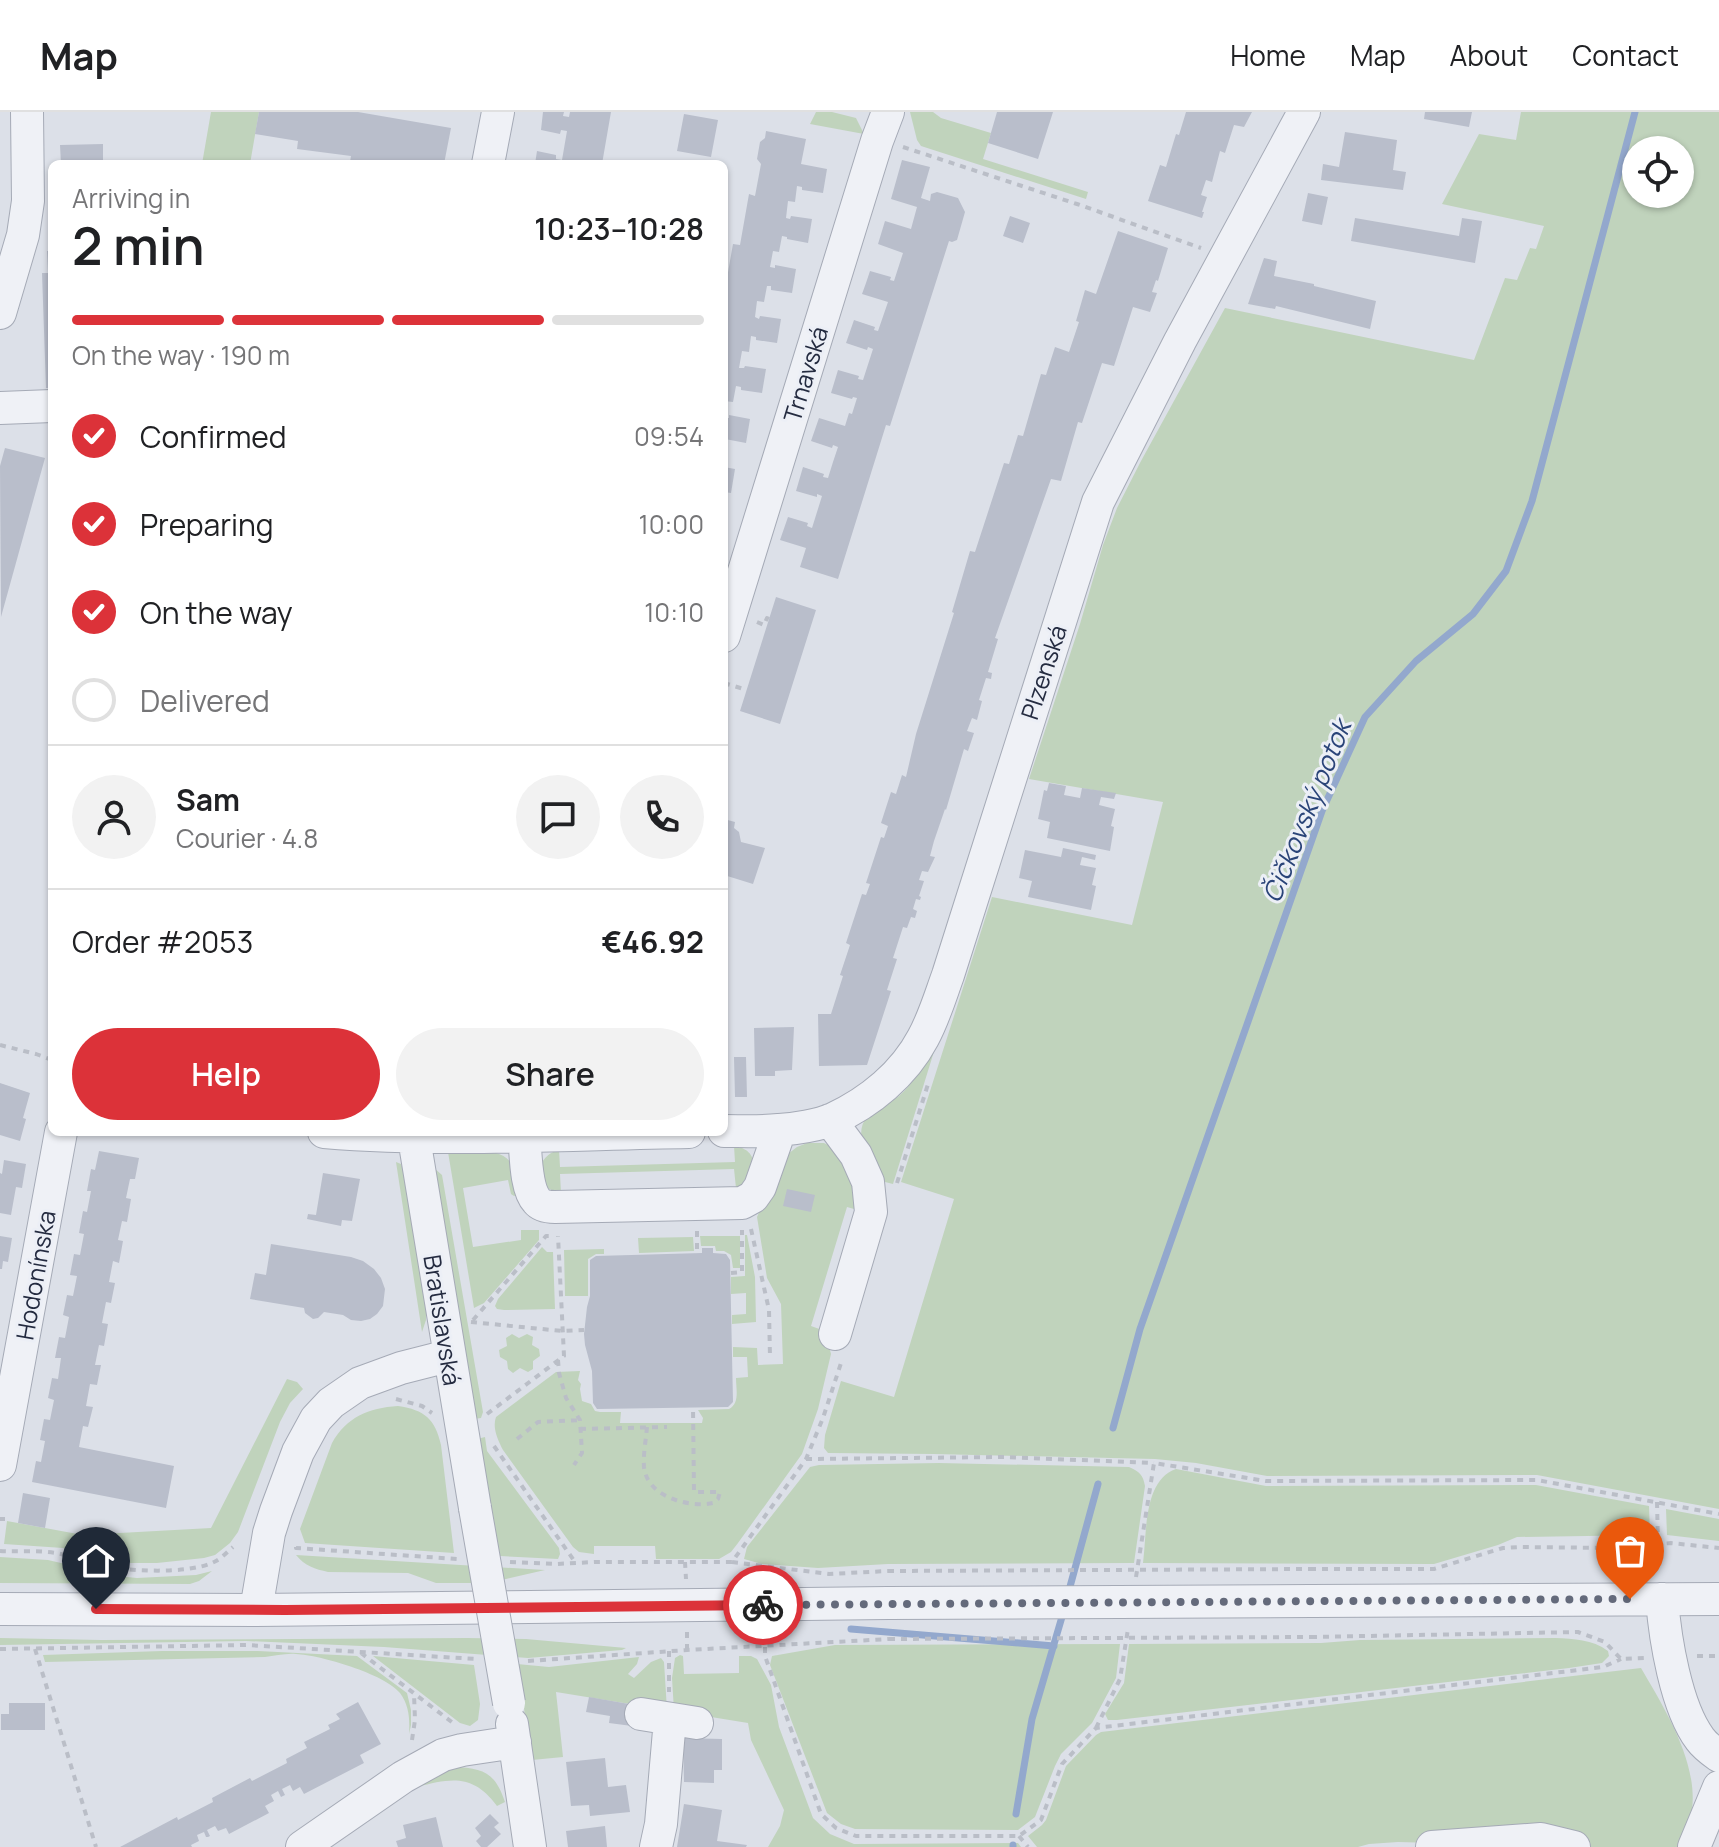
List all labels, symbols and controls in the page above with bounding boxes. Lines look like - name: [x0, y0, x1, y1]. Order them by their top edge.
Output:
- text: Map: [40, 29, 118, 81]
- text: Home: [1230, 36, 1306, 74]
- text: Map: [1350, 36, 1406, 74]
- text: About: [1450, 36, 1528, 74]
- text: Contact: [1572, 36, 1679, 74]
- map controls: [1622, 136, 1694, 208]
- button: locate: [1622, 136, 1694, 208]
- text: Arriving in: [72, 180, 190, 216]
- text: 10:23–10:28: [534, 208, 704, 249]
- text: 2 min: [72, 210, 205, 281]
- street label: Trnavská: [775, 322, 835, 426]
- text: On the way · 190 m: [72, 337, 290, 373]
- icon: check: [72, 414, 116, 458]
- text: Confirmed: [140, 416, 287, 457]
- text: 09:54: [634, 418, 704, 454]
- icon: check: [72, 502, 116, 546]
- text: Preparing: [140, 504, 274, 545]
- text: 10:00: [639, 506, 704, 542]
- icon: check: [72, 590, 116, 634]
- text: On the way: [140, 592, 293, 633]
- text: 10:10: [644, 594, 704, 630]
- street label: Plzenská: [1012, 620, 1074, 724]
- text: Delivered: [140, 680, 270, 721]
- water label: Čičkovský potok: [1253, 711, 1360, 908]
- button: person: [72, 775, 156, 859]
- button: chat: [516, 775, 600, 859]
- button: phone: [620, 775, 704, 859]
- text: Sam: [176, 779, 240, 820]
- text: Courier · 4.8: [176, 820, 318, 856]
- text: Order #2053: [72, 921, 253, 962]
- text: €46.92: [602, 921, 704, 962]
- button: Help: [72, 1028, 380, 1120]
- button: Share: [396, 1028, 704, 1120]
- street label: Hodonínska: [7, 1208, 63, 1342]
- street label: Bratislavská: [416, 1252, 470, 1388]
- pin: [1596, 1517, 1664, 1599]
- pin: [62, 1527, 130, 1609]
- icon: bag: [1608, 1529, 1652, 1573]
- icon: home: [74, 1539, 118, 1583]
- courier: [723, 1565, 803, 1645]
- icon: bike: [741, 1583, 785, 1627]

